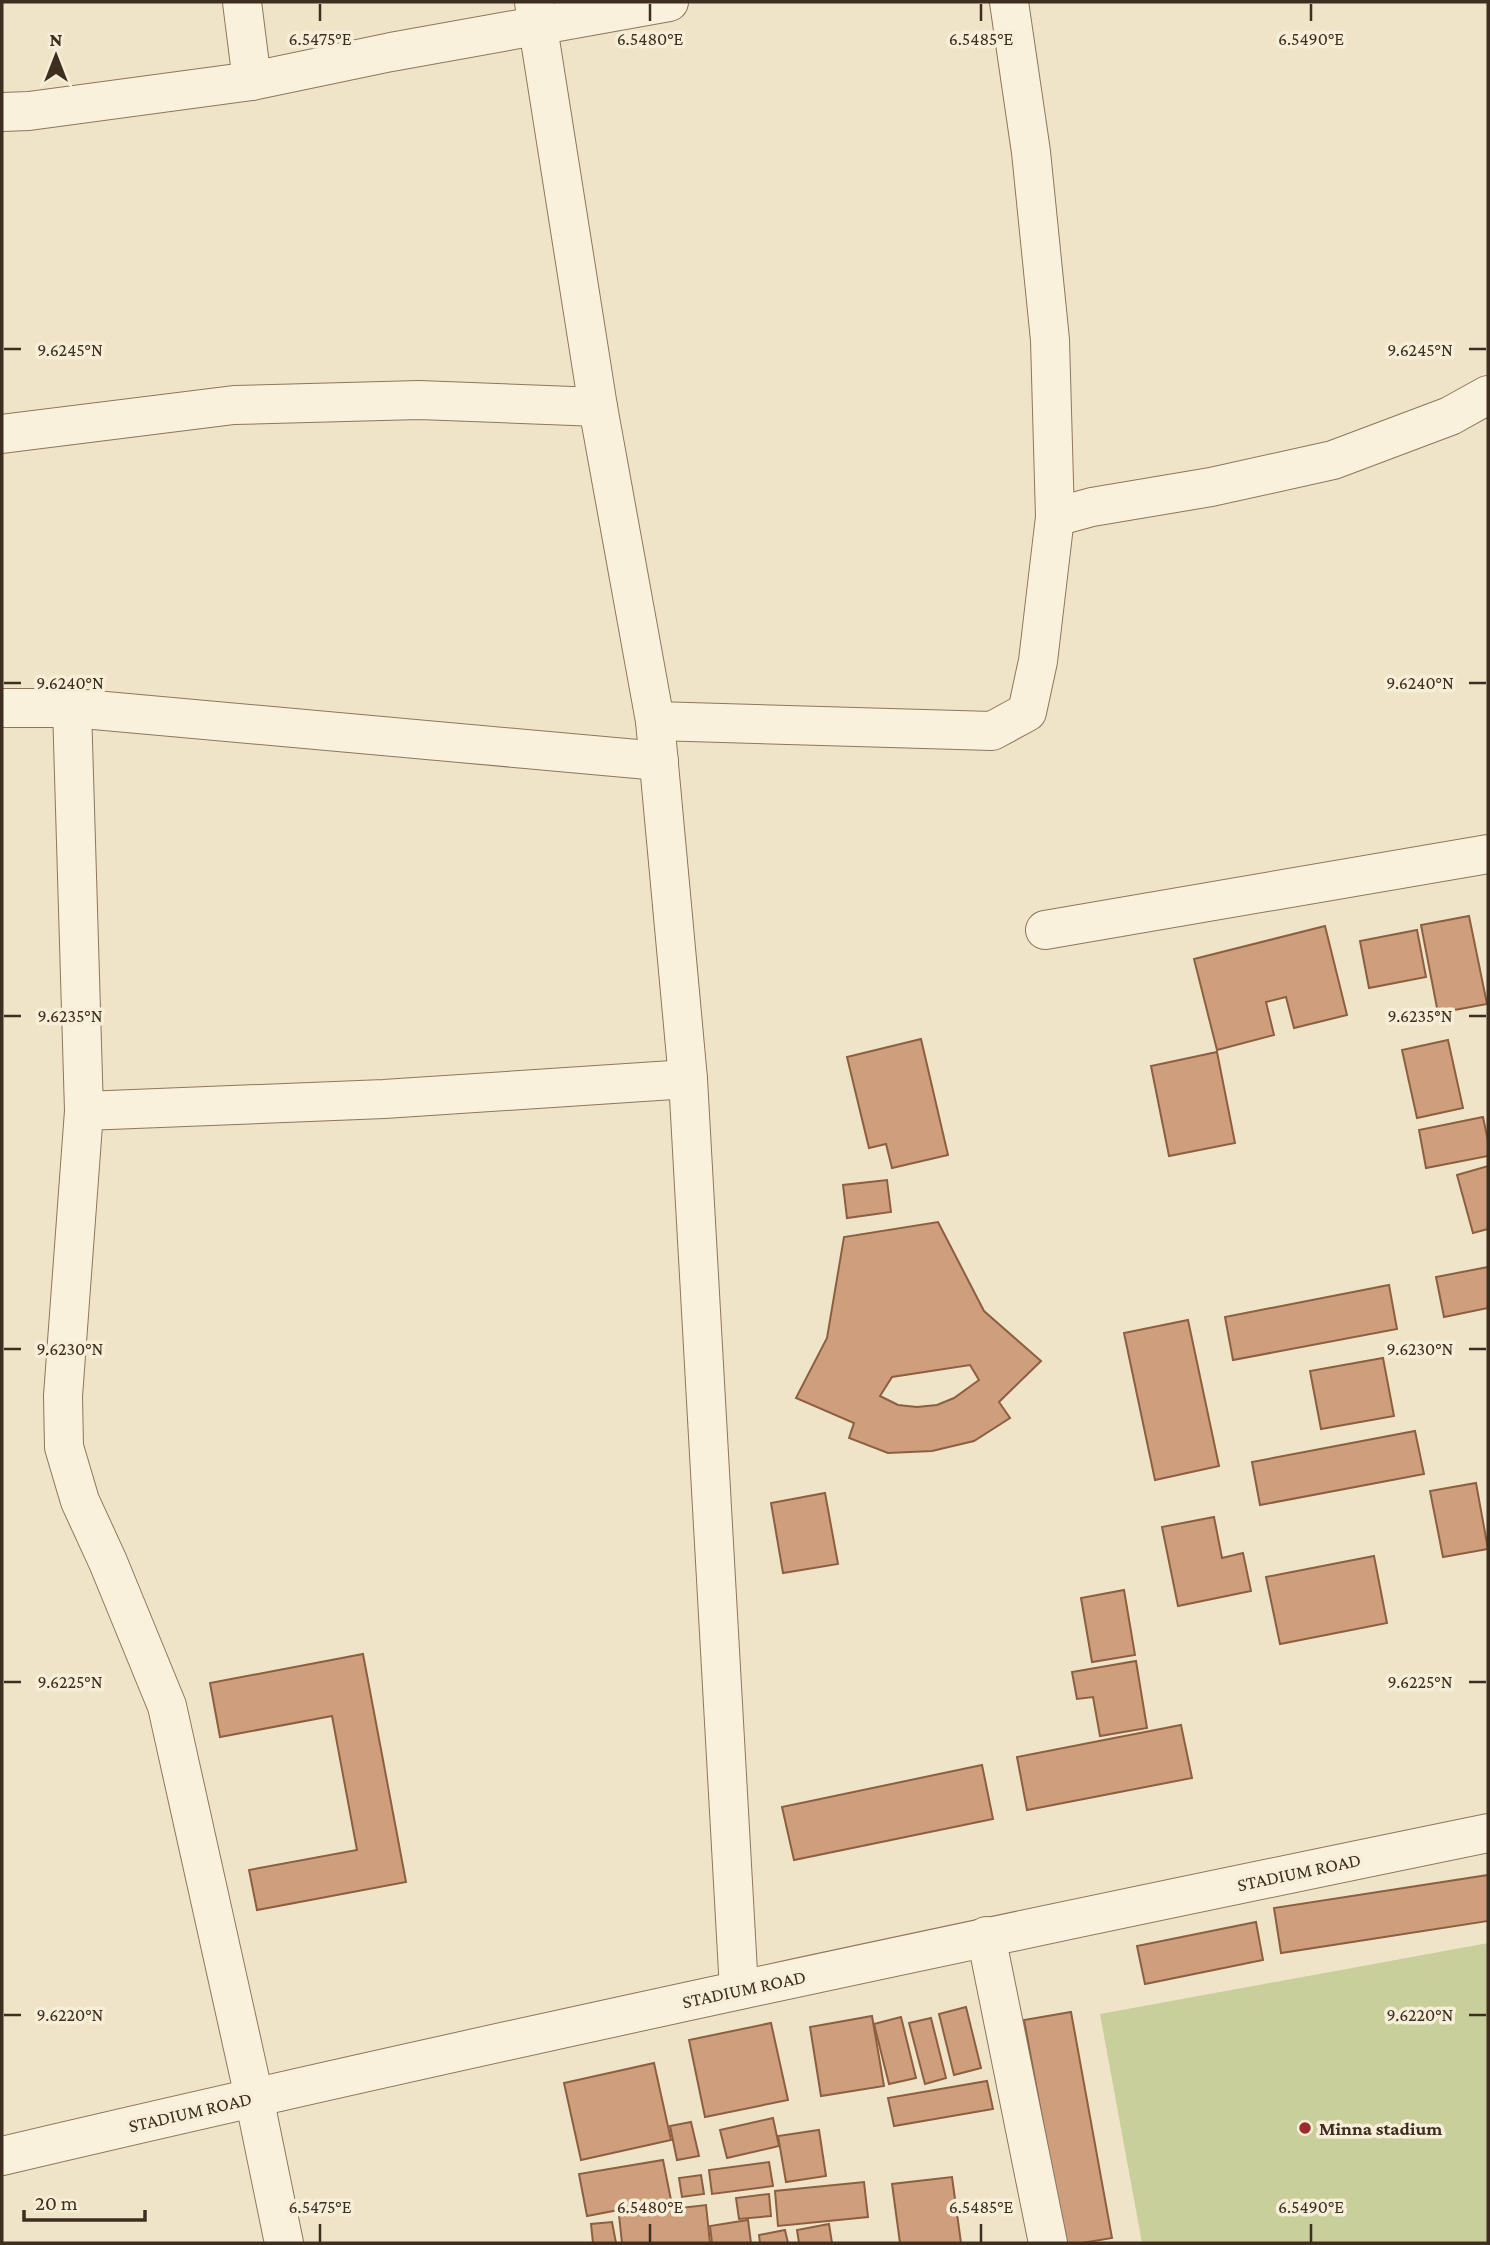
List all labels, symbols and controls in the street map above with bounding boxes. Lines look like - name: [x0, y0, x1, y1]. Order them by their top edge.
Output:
- north arrow: [21, 21, 91, 91]
- text: N: [50, 29, 63, 50]
- text: 6.5475°E: [289, 29, 352, 49]
- text: 6.5480°E: [617, 29, 684, 49]
- text: 6.5485°E: [949, 29, 1014, 49]
- text: 6.5490°E: [1278, 29, 1344, 49]
- text: 9.6245°N: [37, 340, 103, 360]
- text: 9.6245°N: [1387, 340, 1453, 360]
- text: 9.6240°N: [36, 673, 104, 693]
- text: 9.6240°N: [1386, 673, 1454, 693]
- text: 9.6235°N: [37, 1006, 103, 1026]
- text: 9.6235°N: [1387, 1006, 1453, 1026]
- text: 9.6230°N: [37, 1339, 104, 1359]
- text: 9.6230°N: [1387, 1339, 1454, 1359]
- text: 9.6225°N: [37, 1672, 103, 1692]
- text: 9.6225°N: [1387, 1672, 1453, 1692]
- street label: STADIUM ROAD: [1235, 1849, 1363, 1895]
- street label: STADIUM ROAD: [680, 1966, 808, 2012]
- text: 9.6220°N: [37, 2005, 104, 2025]
- text: 9.6220°N: [1387, 2005, 1454, 2025]
- street label: STADIUM ROAD: [126, 2088, 254, 2136]
- place label: Minna stadium: [1319, 2118, 1442, 2139]
- marker: Minna stadium: [1297, 2120, 1313, 2136]
- scale bar: [24, 2178, 145, 2222]
- text: 20 m: [35, 2191, 78, 2215]
- text: 6.5475°E: [289, 2197, 352, 2217]
- text: 6.5480°E: [617, 2197, 684, 2217]
- text: 6.5485°E: [949, 2197, 1014, 2217]
- text: 6.5490°E: [1278, 2197, 1344, 2217]

